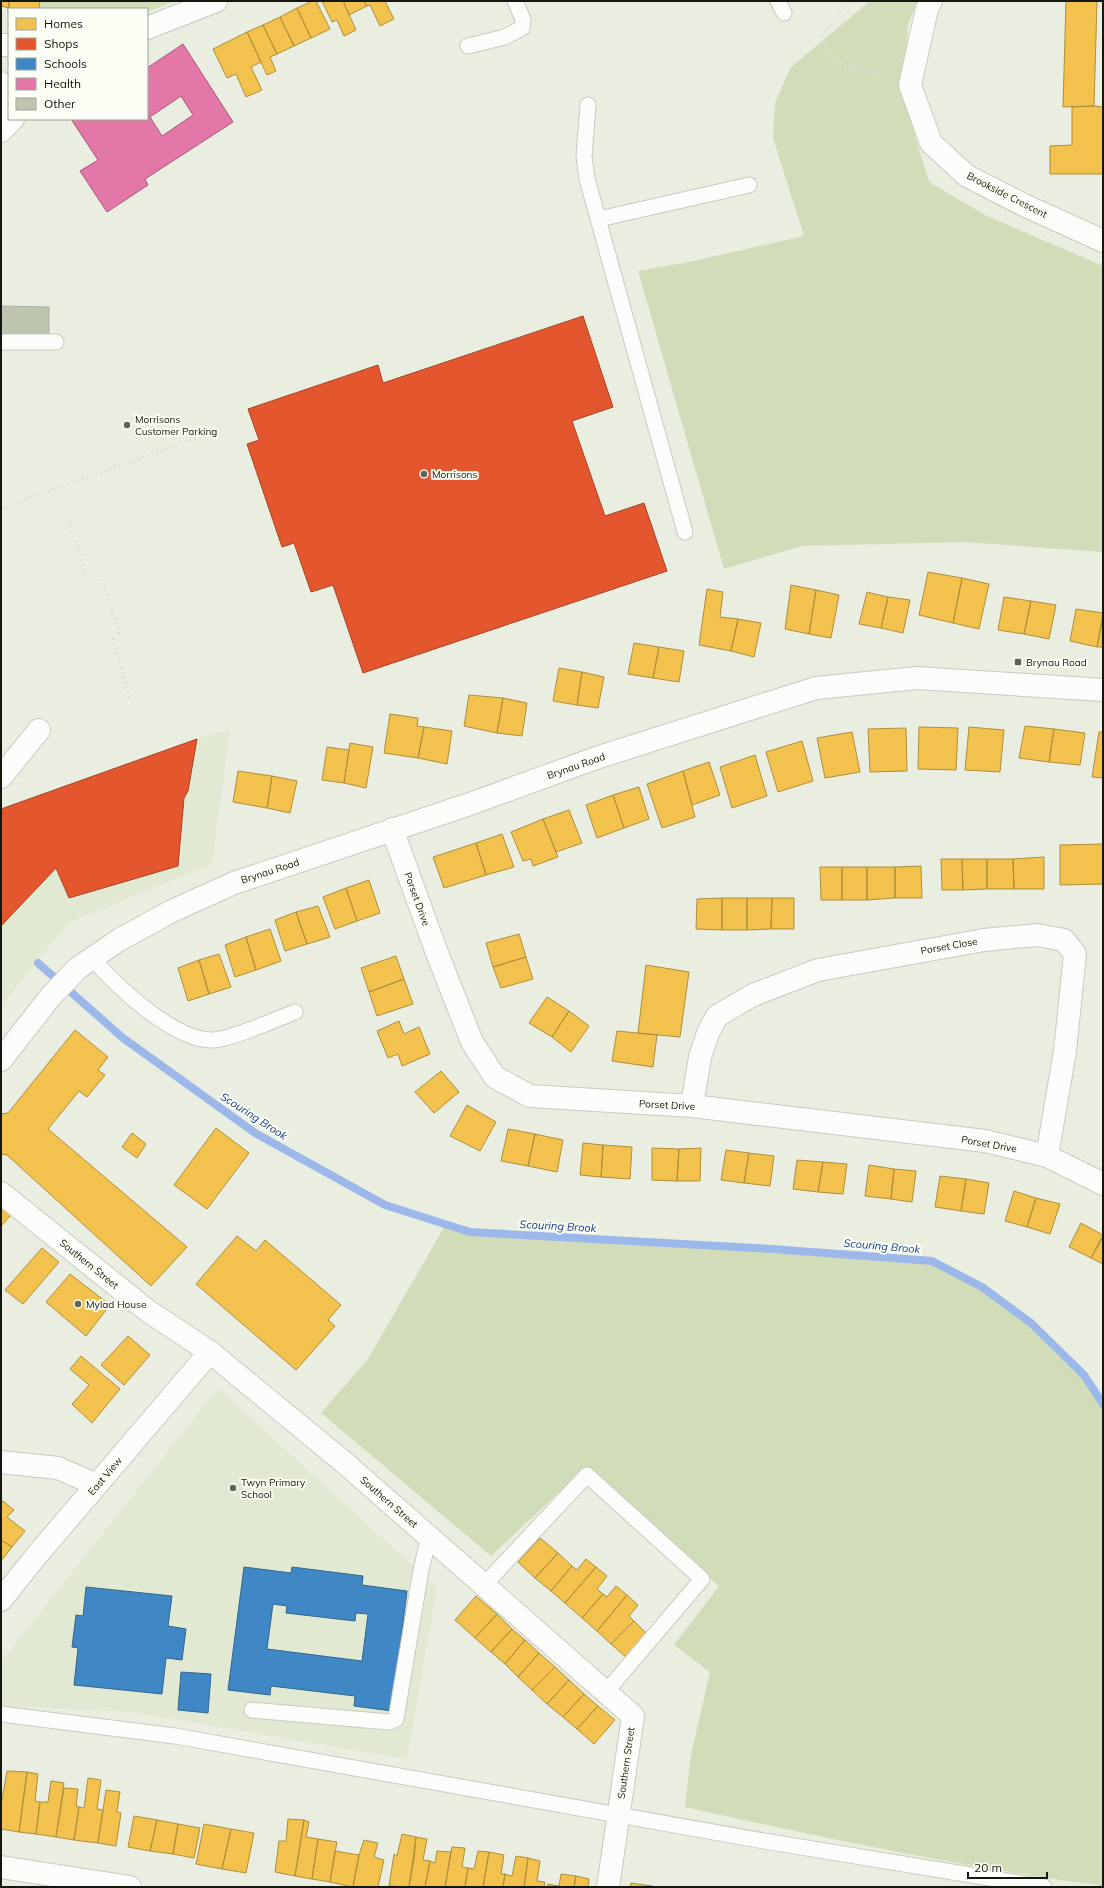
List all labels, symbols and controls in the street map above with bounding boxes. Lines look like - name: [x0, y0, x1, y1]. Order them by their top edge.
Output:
- legend: [8, 8, 148, 120]
- text: Homes: [44, 16, 83, 31]
- text: Shops: [44, 36, 79, 51]
- text: Schools: [44, 56, 87, 71]
- text: Health: [44, 76, 81, 91]
- text: Other: [44, 96, 76, 111]
- street label: Brookside Crescent: [965, 169, 1050, 221]
- place label: Morrisons Customer Parking: [135, 413, 217, 438]
- marker: Morrisons Customer Parking: [122, 420, 132, 430]
- place label: Morrisons: [432, 468, 477, 481]
- marker: Morrisons: [419, 469, 429, 479]
- place label: Brynau Road: [1026, 656, 1087, 669]
- marker: Brynau Road: [1013, 657, 1023, 667]
- street label: Brynau Road: [545, 750, 607, 782]
- street label: Brynau Road: [239, 855, 301, 887]
- street label: Porset Drive: [401, 870, 433, 928]
- street label: Porset Close: [920, 935, 978, 957]
- water label: Scouring Brook: [218, 1089, 290, 1143]
- street label: Porset Drive: [639, 1097, 695, 1113]
- street label: Porset Drive: [960, 1133, 1018, 1155]
- water label: Scouring Brook: [519, 1217, 597, 1235]
- street label: Southern Street: [57, 1236, 122, 1292]
- water label: Scouring Brook: [843, 1236, 921, 1256]
- place label: Mylad House: [86, 1298, 146, 1311]
- marker: Mylad House: [73, 1299, 83, 1309]
- street label: East View: [85, 1454, 125, 1498]
- street label: Southern Street: [357, 1473, 421, 1531]
- place label: Twyn Primary School: [241, 1476, 306, 1501]
- marker: Twyn Primary School: [228, 1483, 238, 1493]
- street label: Southern Street: [615, 1726, 638, 1800]
- scale bar: [968, 1854, 1047, 1880]
- text: 20 m: [974, 1860, 1002, 1875]

